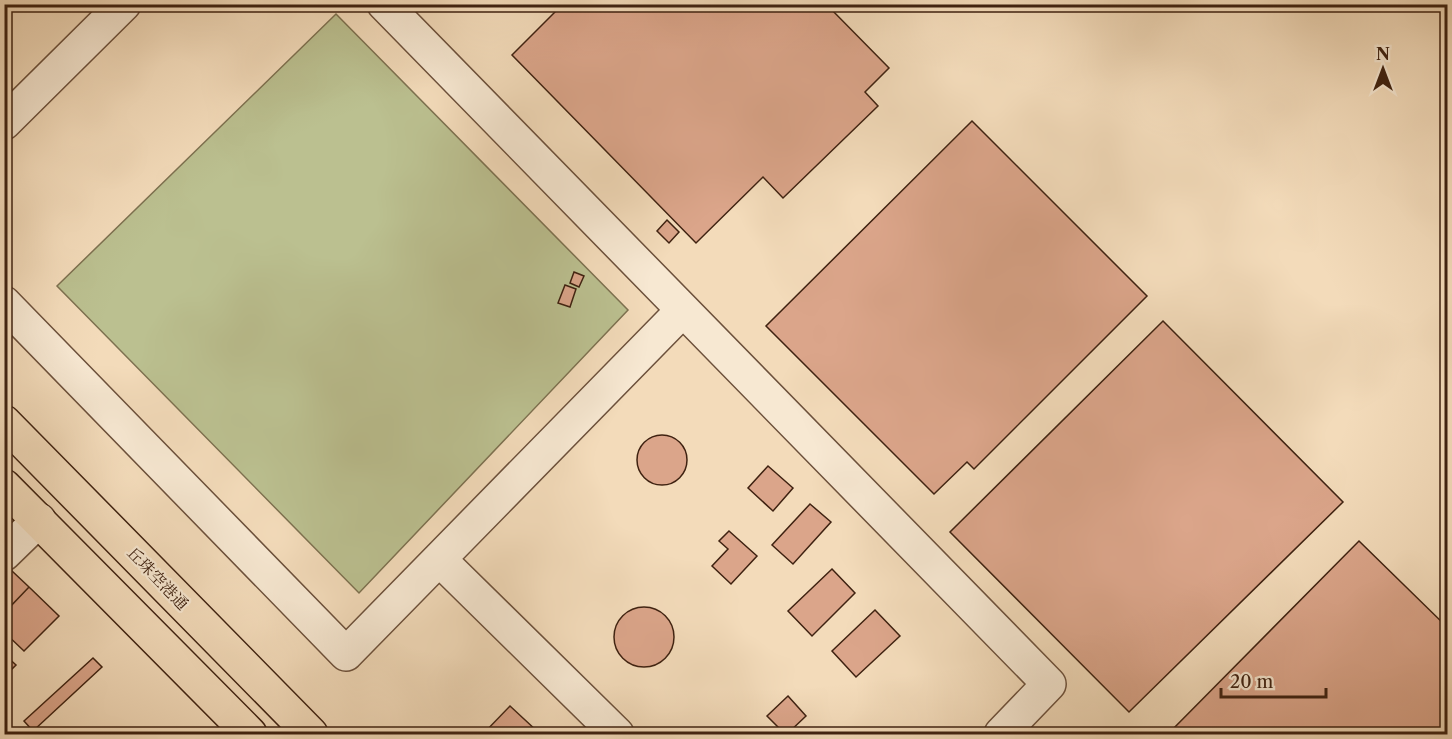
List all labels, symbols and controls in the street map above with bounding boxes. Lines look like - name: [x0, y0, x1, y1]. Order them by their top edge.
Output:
- north arrow: [1353, 39, 1413, 99]
- text: N: [1376, 44, 1390, 64]
- street label: 丘珠空港通: [123, 542, 193, 614]
- scale bar: [1221, 661, 1326, 699]
- text: 20 m: [1230, 671, 1274, 693]

